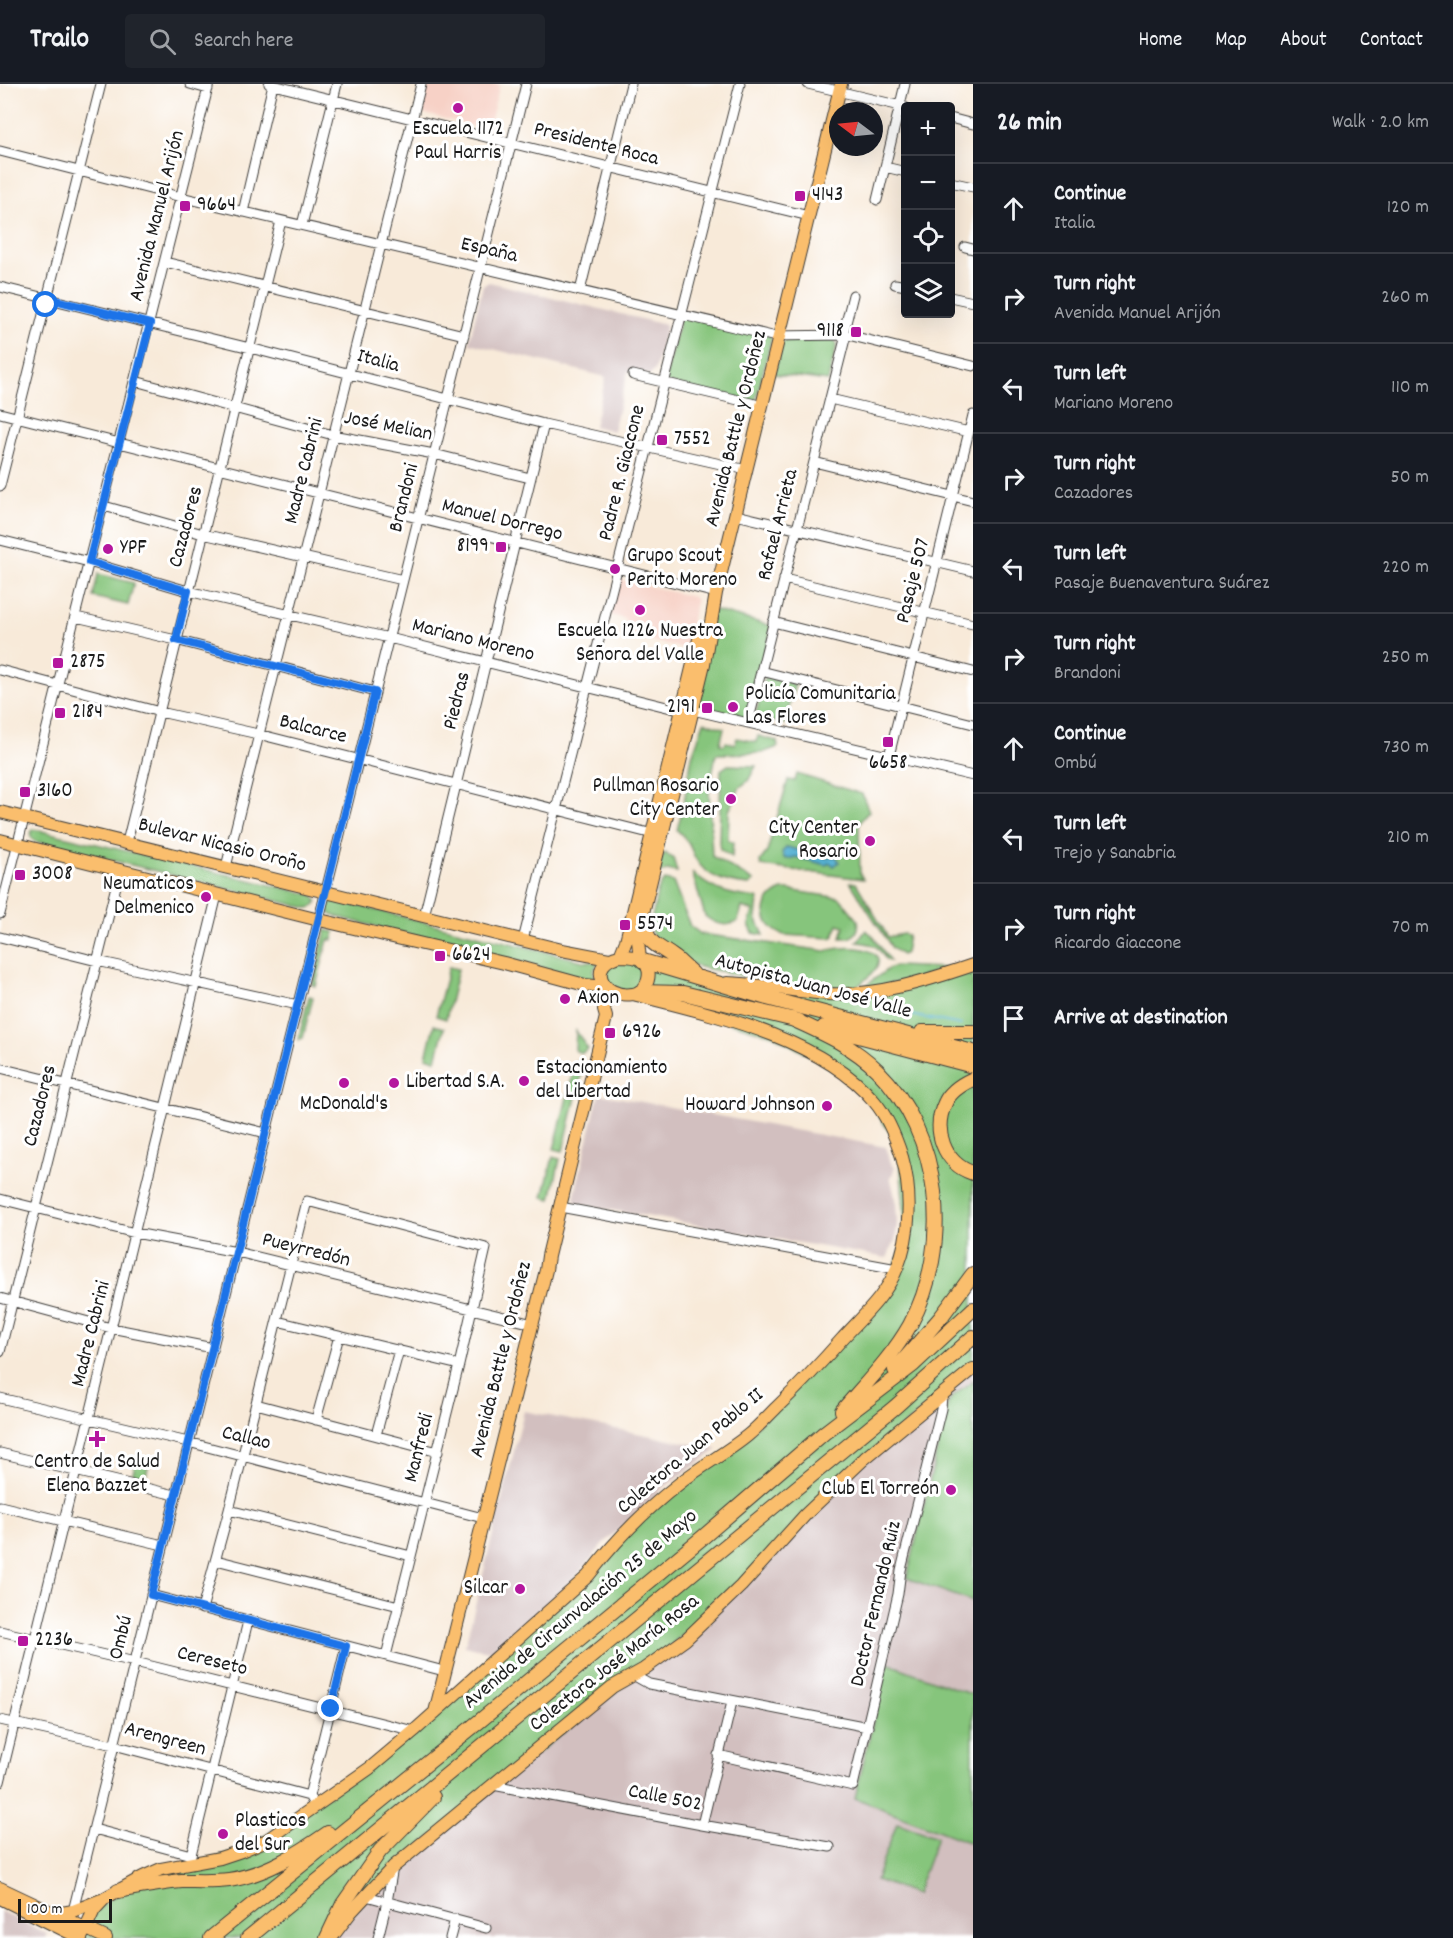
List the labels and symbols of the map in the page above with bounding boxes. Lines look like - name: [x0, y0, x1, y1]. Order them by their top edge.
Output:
- marker: Escuela 1172 Paul Harris: [451, 101, 465, 115]
- north arrow: [829, 102, 883, 156]
- place label: Escuela 1172 Paul Harris: [412, 115, 504, 169]
- street label: Presidente Roca: [530, 115, 663, 175]
- street label: Avenida Manuel Arijón: [122, 127, 194, 305]
- place label: 4143: [812, 181, 843, 211]
- marker: 4143: [793, 189, 807, 203]
- place label: 9664: [197, 191, 236, 221]
- marker: 9664: [178, 199, 192, 213]
- street label: España: [458, 230, 521, 272]
- route start: [32, 291, 58, 317]
- place label: 9118: [817, 317, 844, 347]
- marker: 9118: [849, 325, 863, 339]
- street label: Avenida Battle y Ordoñez: [698, 328, 776, 530]
- street label: Italia: [353, 342, 404, 382]
- street label: Padre R. Giaccone: [592, 402, 654, 544]
- street label: José Melian: [341, 404, 435, 450]
- street label: Madre Cabrini: [277, 415, 333, 527]
- place label: 7552: [674, 425, 711, 455]
- marker: 7552: [655, 433, 669, 447]
- street label: Brandoni: [382, 460, 428, 536]
- street label: Rafael Arrieta: [751, 465, 808, 584]
- street label: Cazadores: [162, 483, 212, 571]
- street label: Manuel Dorrego: [438, 492, 566, 550]
- place label: 8199: [457, 532, 489, 562]
- place label: YPF: [120, 534, 147, 564]
- street label: Pasaje 507: [889, 535, 939, 627]
- marker: 8199: [494, 540, 508, 554]
- marker: YPF: [101, 542, 115, 556]
- place label: Grupo Scout Perito Moreno: [627, 542, 737, 596]
- marker: Grupo Scout Perito Moreno: [608, 562, 622, 576]
- marker: Escuela 1226 Nuestra Señora del Valle: [633, 603, 647, 617]
- street label: Mariano Moreno: [409, 611, 537, 671]
- place label: Escuela 1226 Nuestra Señora del Valle: [557, 617, 724, 671]
- place label: 2875: [70, 648, 105, 678]
- marker: 2875: [51, 656, 65, 670]
- street label: Piedras: [436, 669, 480, 733]
- place label: Policía Comunitaria Las Flores: [745, 680, 897, 734]
- place label: 2191: [667, 693, 695, 723]
- place label: 2184: [72, 698, 103, 728]
- marker: Policía Comunitaria Las Flores: [726, 700, 740, 714]
- marker: 2191: [700, 701, 714, 715]
- marker: 2184: [53, 706, 67, 720]
- street label: Balcarce: [276, 707, 350, 753]
- marker: 6658: [881, 735, 895, 749]
- place label: 6658: [869, 749, 907, 779]
- place label: Pullman Rosario City Center: [592, 772, 719, 826]
- place label: 3160: [37, 777, 73, 807]
- marker: 3160: [18, 785, 32, 799]
- marker: Pullman Rosario City Center: [724, 792, 738, 806]
- street label: Bulevar Nicasio Oroño: [135, 811, 309, 881]
- place label: City Center Rosario: [769, 814, 858, 868]
- marker: City Center Rosario: [863, 834, 877, 848]
- place label: 3008: [32, 860, 73, 890]
- marker: 3008: [13, 868, 27, 882]
- place label: Neumaticos Delmenico: [103, 870, 194, 924]
- marker: Neumaticos Delmenico: [199, 890, 213, 904]
- place label: 5574: [637, 910, 673, 940]
- marker: 5574: [618, 918, 632, 932]
- place label: 6624: [452, 941, 490, 971]
- street label: Autopista Juan José Valle: [711, 946, 915, 1028]
- marker: 6624: [433, 949, 447, 963]
- place label: Axion: [577, 984, 619, 1014]
- marker: Axion: [558, 992, 572, 1006]
- place label: 6926: [622, 1018, 661, 1048]
- marker: 6926: [603, 1026, 617, 1040]
- place label: Estacionamiento del Libertad: [536, 1054, 667, 1108]
- street label: Cazadores: [16, 1062, 66, 1150]
- place label: Libertad S.A.: [406, 1068, 505, 1098]
- marker: Estacionamiento del Libertad: [517, 1074, 531, 1088]
- marker: McDonald's: [337, 1076, 351, 1090]
- marker: Libertad S.A.: [387, 1076, 401, 1090]
- place label: McDonald's: [300, 1090, 388, 1120]
- place label: Howard Johnson: [685, 1091, 815, 1121]
- marker: Howard Johnson: [820, 1099, 834, 1113]
- street label: Pueyrredón: [259, 1226, 353, 1276]
- street label: Avenida Battle y Ordoñez: [463, 1259, 541, 1461]
- street label: Madre Cabrini: [64, 1278, 120, 1390]
- street label: Colectora Juan Pablo II: [611, 1381, 771, 1523]
- street label: Manfredi: [397, 1410, 443, 1486]
- street label: Callao: [218, 1418, 274, 1460]
- marker: Centro de Salud Elena Bazzet: [88, 1430, 106, 1448]
- place label: Centro de Salud Elena Bazzet: [34, 1448, 160, 1502]
- place label: Club El Torreón: [822, 1475, 939, 1505]
- marker: Club El Torreón: [944, 1483, 958, 1497]
- street label: Avenida de Circunvalación 25 de Mayo: [457, 1503, 705, 1717]
- street label: Doctor Fernando Ruiz: [843, 1518, 911, 1690]
- place label: Silcar: [464, 1574, 508, 1604]
- marker: Silcar: [513, 1582, 527, 1596]
- street label: Colectora José María Rosa: [524, 1587, 707, 1740]
- street label: Ombú: [102, 1613, 142, 1663]
- place label: 2236: [35, 1626, 73, 1656]
- marker: 2236: [16, 1634, 30, 1648]
- street label: Cereseto: [174, 1639, 250, 1685]
- route end: [317, 1695, 343, 1721]
- street label: Arengreen: [121, 1715, 209, 1765]
- street label: Calle 502: [626, 1777, 704, 1821]
- place label: Plasticos del Sur: [235, 1807, 306, 1861]
- marker: Plasticos del Sur: [216, 1827, 230, 1841]
- scale bar: [18, 1896, 112, 1924]

